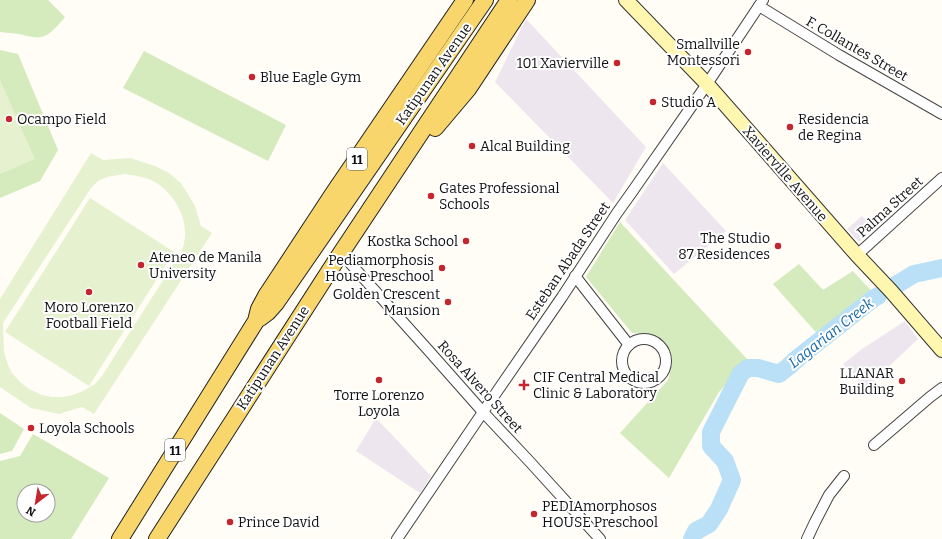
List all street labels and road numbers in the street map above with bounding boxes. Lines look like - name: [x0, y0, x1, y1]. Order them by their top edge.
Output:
- street label: F. Collantes Street: [803, 13, 911, 85]
- street label: Katipunan Avenue: [392, 20, 476, 128]
- street label: Xavierville Avenue: [739, 123, 831, 225]
- road number: 11: [347, 148, 367, 170]
- street label: Palma Street: [853, 173, 927, 241]
- street label: Esteban Abada Street: [522, 199, 614, 323]
- street label: Katipunan Avenue: [233, 303, 313, 413]
- street label: Rosa Alvero Street: [434, 337, 526, 437]
- road number: 11: [165, 439, 185, 461]

